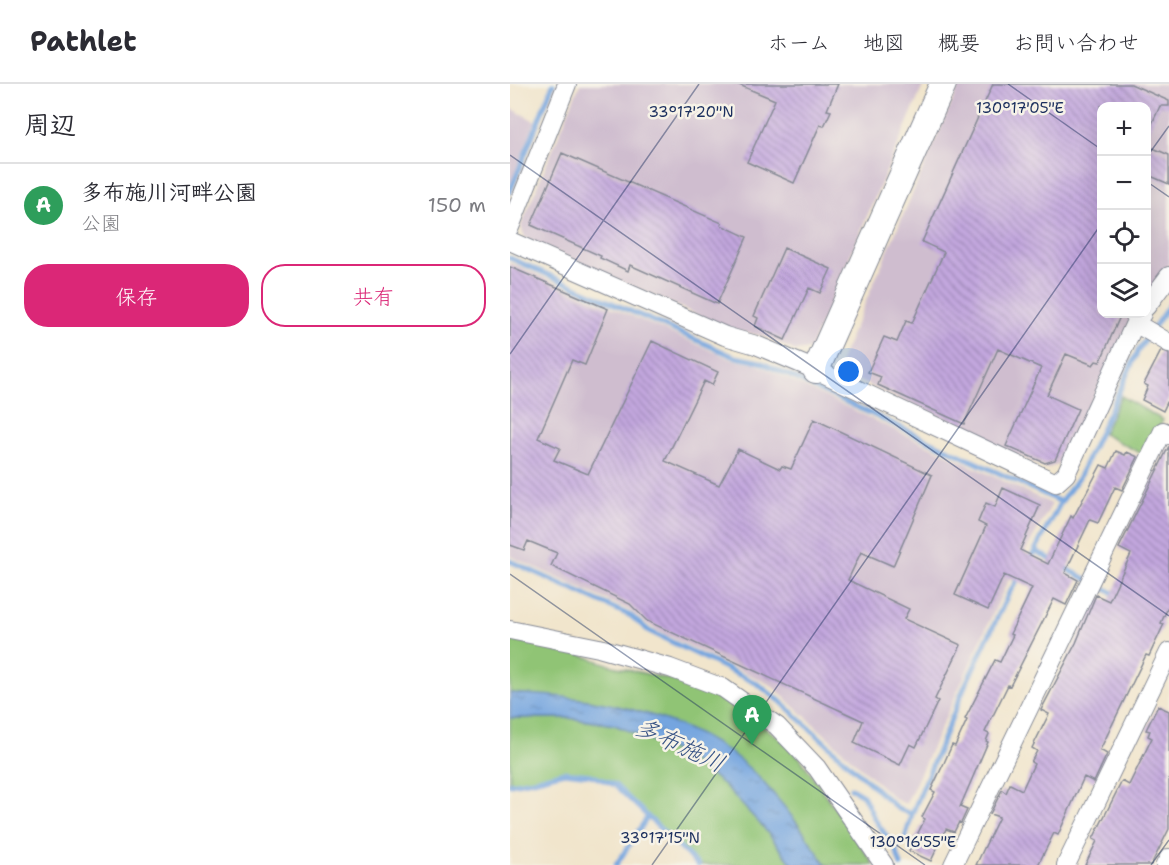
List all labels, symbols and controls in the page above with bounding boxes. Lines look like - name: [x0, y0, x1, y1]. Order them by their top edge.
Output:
- text: Pathlet: [30, 22, 137, 60]
- text: ホーム: [768, 29, 830, 57]
- text: 地図: [863, 29, 905, 57]
- text: 概要: [938, 29, 980, 57]
- text: お問い合わせ: [1013, 29, 1139, 57]
- text: 130°17'05"E: [976, 98, 1064, 118]
- text: 33°17'20"N: [648, 102, 734, 122]
- map controls: [1097, 102, 1151, 318]
- button: +: [1097, 102, 1151, 156]
- text: 周辺: [24, 107, 76, 142]
- button: −: [1097, 156, 1151, 210]
- text: 多布施川河畔公園: [81, 178, 257, 207]
- text: A: [36, 192, 51, 218]
- text: 150 m: [428, 192, 486, 218]
- text: 公園: [81, 210, 121, 236]
- button: locate: [1097, 210, 1151, 264]
- button: 保存: [24, 264, 249, 327]
- button: 共有: [261, 264, 486, 327]
- button: layers: [1097, 264, 1151, 318]
- your location: [834, 357, 863, 386]
- pin: A: [732, 696, 772, 745]
- water label: 多布施川: [630, 710, 730, 780]
- text: 33°17'15"N: [620, 828, 700, 848]
- text: 130°16'55"E: [870, 832, 956, 852]

